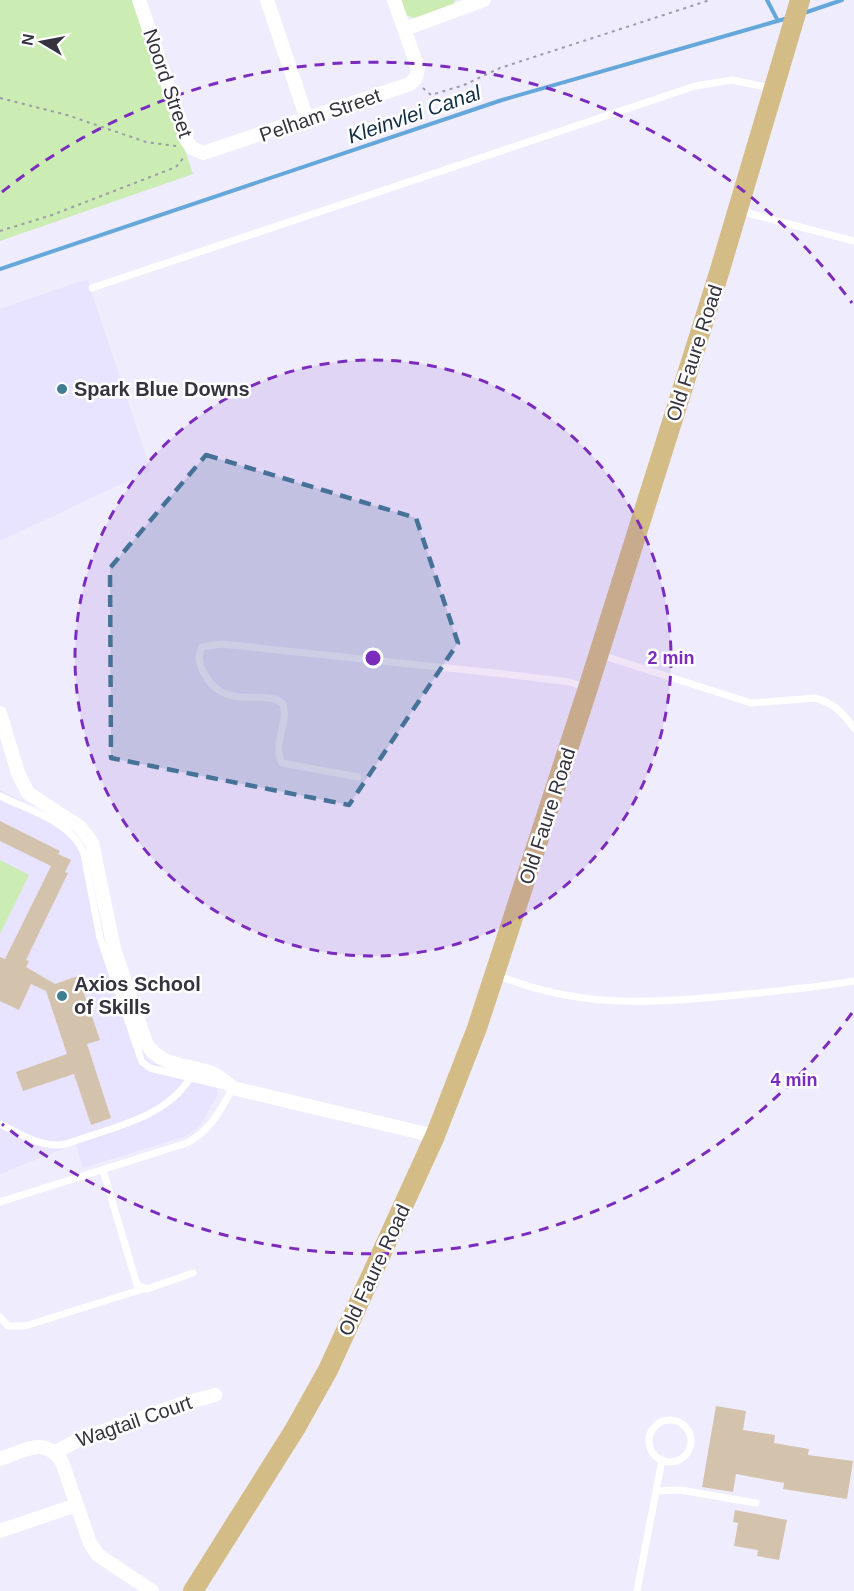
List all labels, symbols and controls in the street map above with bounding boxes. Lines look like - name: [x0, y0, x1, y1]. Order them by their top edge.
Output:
- north arrow: [12, 12, 72, 72]
- street label: Noord Street: [139, 26, 197, 141]
- text: N: [18, 32, 37, 47]
- water label: Kleinvlei Canal: [345, 80, 485, 147]
- street label: Pelham Street: [257, 84, 384, 146]
- street label: Old Faure Road: [662, 282, 726, 424]
- place label: Spark Blue Downs: [74, 378, 250, 400]
- marker: Spark Blue Downs: [55, 382, 69, 396]
- centre of rings: [363, 648, 383, 668]
- text: 2 min: [647, 648, 695, 668]
- street label: Old Faure Road: [515, 745, 579, 887]
- place label: Axios School of Skills: [74, 973, 201, 1018]
- marker: Axios School of Skills: [55, 989, 69, 1003]
- text: 4 min: [770, 1070, 818, 1090]
- street label: Old Faure Road: [334, 1201, 414, 1339]
- street label: Wagtail Court: [73, 1391, 195, 1451]

